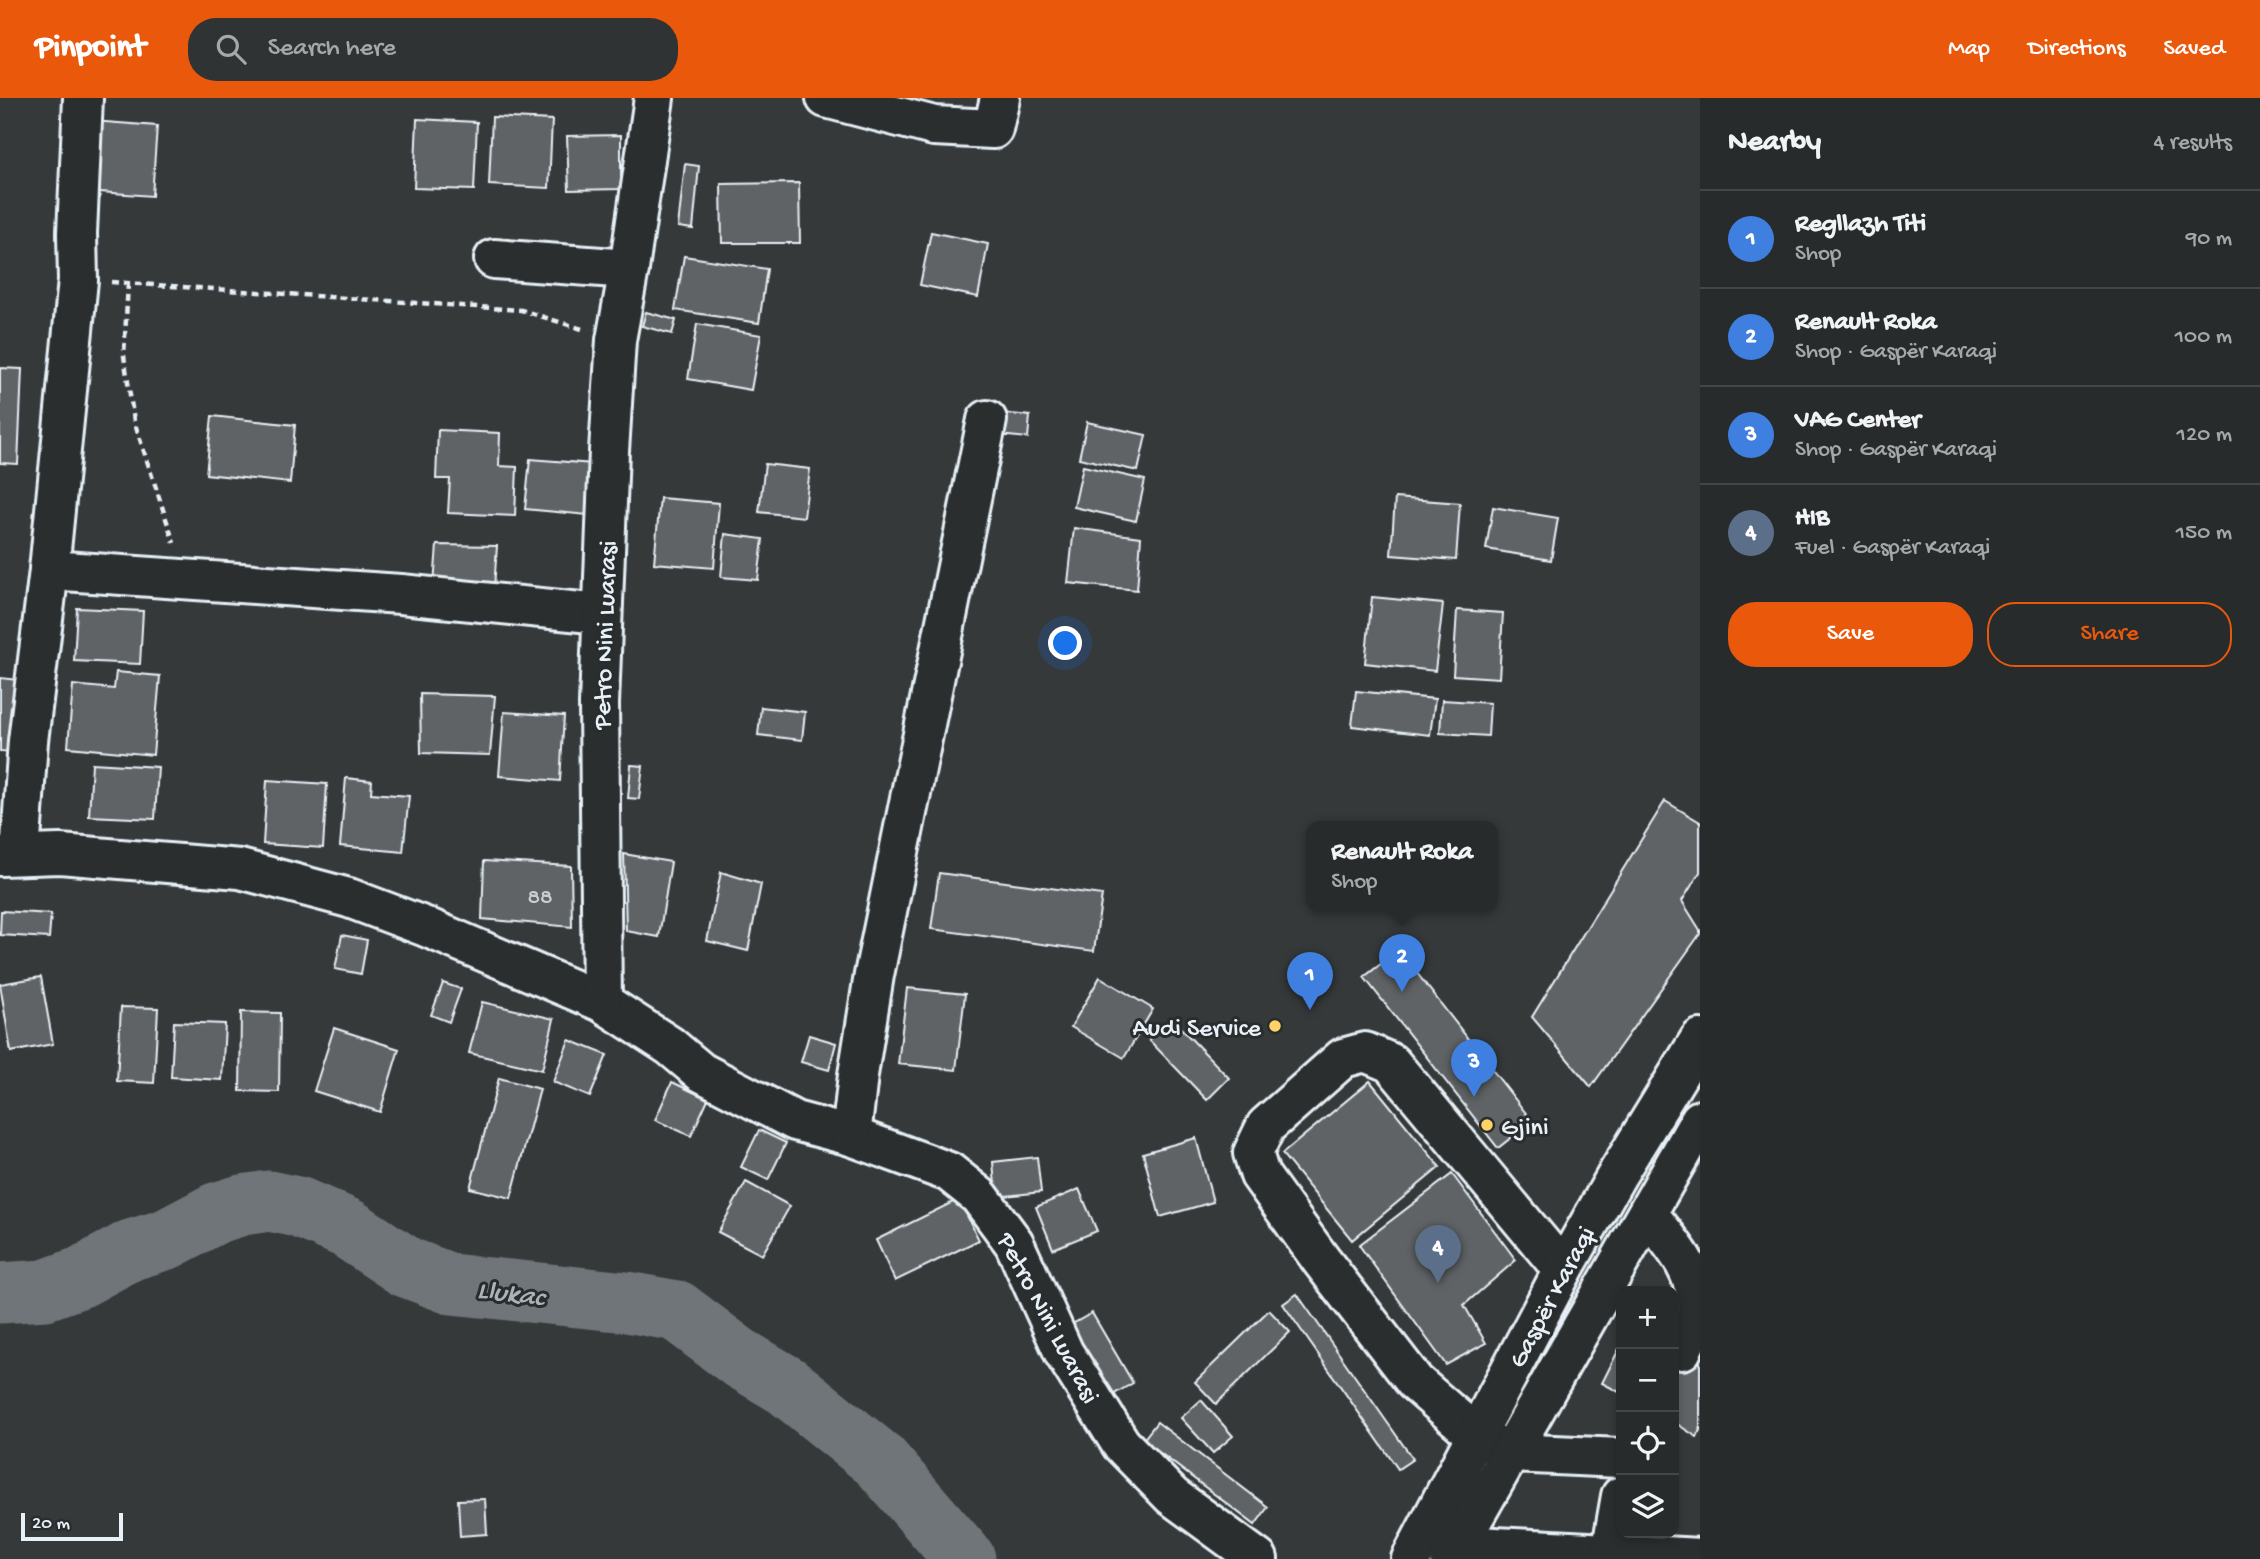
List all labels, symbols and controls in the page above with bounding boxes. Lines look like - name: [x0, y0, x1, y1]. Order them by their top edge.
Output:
- search box: [188, 18, 678, 81]
- text: Pinpoint: [35, 30, 146, 68]
- icon: search: [212, 30, 250, 68]
- text: Search here: [268, 34, 396, 65]
- text: Map: [1948, 35, 1990, 64]
- text: Directions: [2028, 35, 2126, 64]
- text: Saved: [2164, 35, 2225, 64]
- text: Nearby: [1728, 126, 1821, 161]
- text: 4 results: [2153, 130, 2232, 157]
- text: Regllazh Titi: [1795, 210, 1926, 241]
- text: 1: [1746, 226, 1756, 253]
- text: 90 m: [2186, 226, 2232, 253]
- text: Shop: [1795, 241, 1841, 268]
- text: Renault Roka: [1795, 308, 1937, 339]
- text: 2: [1745, 324, 1757, 351]
- text: 100 m: [2175, 324, 2232, 351]
- text: Shop · Gaspër Karaqi: [1795, 339, 1997, 366]
- text: VAG Center: [1795, 406, 1920, 437]
- text: 3: [1745, 422, 1757, 449]
- text: 120 m: [2177, 422, 2232, 449]
- text: Shop · Gaspër Karaqi: [1795, 437, 1997, 464]
- text: HIB: [1795, 504, 1829, 535]
- text: 4: [1746, 520, 1756, 547]
- text: 150 m: [2176, 520, 2232, 547]
- text: Fuel · Gaspër Karaqi: [1795, 535, 1990, 562]
- street label: Petro Nini Luarasi: [589, 540, 626, 731]
- button: Save: [1728, 602, 1973, 667]
- button: Share: [1987, 602, 2232, 667]
- your location: [1048, 626, 1082, 660]
- popup: [1306, 821, 1498, 912]
- text: Renault Roka: [1331, 838, 1473, 869]
- text: Shop: [1331, 869, 1377, 896]
- house number: 88: [527, 885, 553, 912]
- pin: 2: [1379, 934, 1425, 992]
- pin: 1: [1287, 952, 1333, 1010]
- place label: Audi Service: [1132, 1015, 1262, 1046]
- marker: Audi Service: [1267, 1018, 1283, 1034]
- pin: 3: [1451, 1039, 1497, 1097]
- place label: Gjini: [1501, 1114, 1549, 1145]
- marker: Gjini: [1479, 1117, 1495, 1133]
- street label: Gaspër Karaqi: [1504, 1222, 1604, 1374]
- pin: 4: [1415, 1225, 1461, 1283]
- street label: Petro Nini Luarasi: [988, 1228, 1104, 1410]
- water label: Llukac: [475, 1275, 548, 1316]
- map controls: [1616, 1286, 1679, 1538]
- button: +: [1616, 1286, 1679, 1349]
- button: −: [1616, 1349, 1679, 1412]
- button: locate: [1616, 1412, 1679, 1475]
- button: layers: [1616, 1475, 1679, 1538]
- scale bar: [21, 1510, 122, 1542]
- text: 20 m: [32, 1513, 70, 1536]

